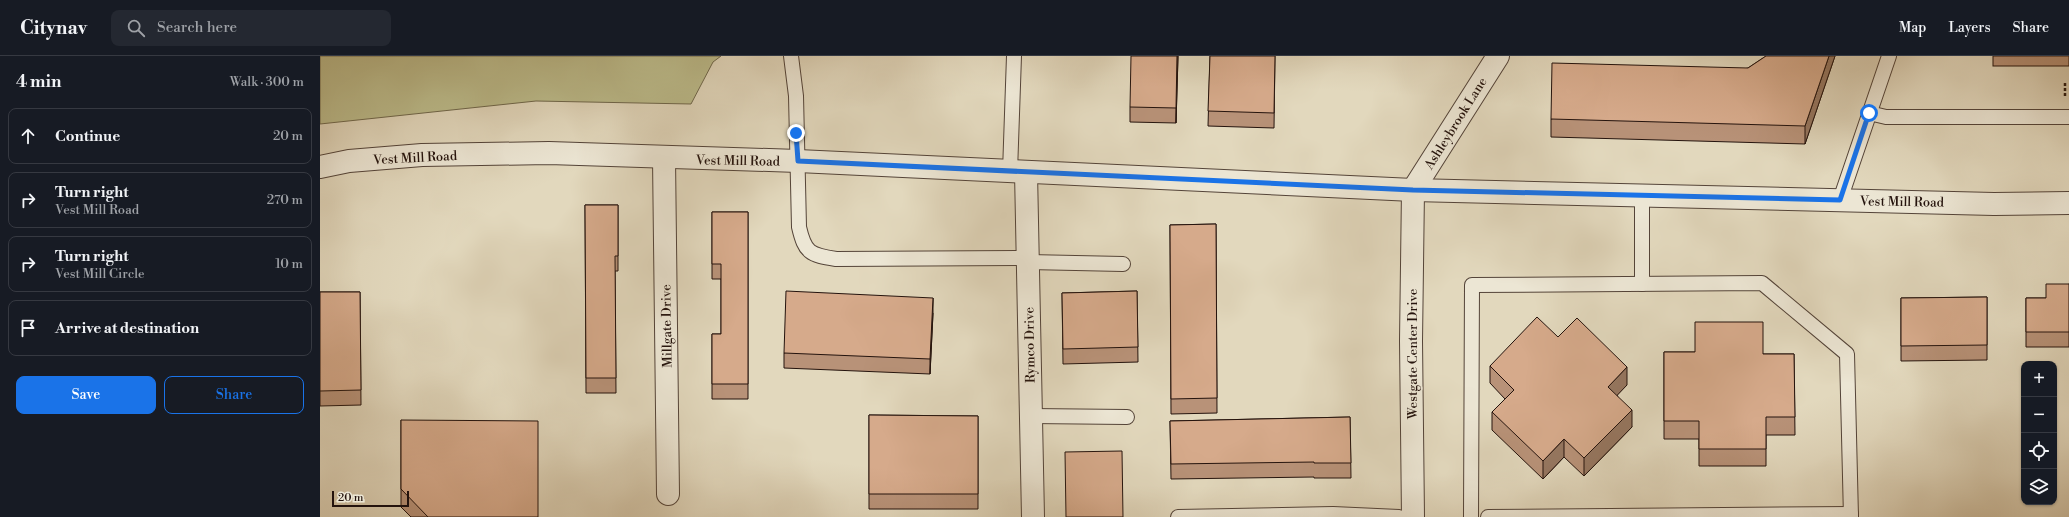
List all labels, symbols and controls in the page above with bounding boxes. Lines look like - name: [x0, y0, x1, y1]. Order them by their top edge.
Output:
- search box: [111, 10, 391, 46]
- text: Citynav: [20, 16, 87, 40]
- icon: search: [125, 17, 147, 39]
- text: Search here: [157, 18, 237, 37]
- text: Map: [1899, 19, 1926, 37]
- text: Layers: [1948, 19, 1991, 37]
- text: Share: [2013, 19, 2049, 37]
- text: 4 min: [16, 71, 61, 93]
- text: Walk · 300 m: [230, 74, 304, 90]
- street label: Ashleybrook Lane: [1421, 74, 1491, 173]
- route start: [1860, 104, 1878, 122]
- route end: [787, 124, 805, 142]
- icon: ahead: [17, 125, 39, 147]
- text: Continue: [55, 127, 120, 146]
- text: 20 m: [273, 128, 303, 144]
- street label: Vest Mill Road: [372, 148, 458, 168]
- street label: Vest Mill Road: [695, 152, 781, 170]
- text: Turn right: [55, 183, 129, 202]
- icon: right: [17, 189, 39, 211]
- text: 270 m: [267, 192, 303, 208]
- street label: Vest Mill Road: [1859, 193, 1945, 211]
- text: Vest Mill Road: [55, 202, 139, 218]
- text: Turn right: [55, 247, 129, 266]
- icon: right: [17, 253, 39, 275]
- text: 10 m: [275, 256, 303, 272]
- text: Vest Mill Circle: [55, 266, 145, 282]
- street label: Millgate Drive: [658, 284, 676, 368]
- street label: Westgate Center Drive: [1405, 288, 1421, 420]
- street label: Rymco Drive: [1021, 306, 1039, 383]
- icon: arrive: [17, 317, 39, 339]
- text: Arrive at destination: [55, 319, 199, 338]
- map controls: [2021, 361, 2057, 505]
- button: +: [2021, 361, 2057, 397]
- button: Save: [16, 376, 156, 414]
- button: Share: [164, 376, 304, 414]
- button: −: [2021, 397, 2057, 433]
- button: locate: [2021, 433, 2057, 469]
- button: layers: [2021, 469, 2057, 505]
- scale bar: [332, 489, 409, 508]
- text: 20 m: [338, 491, 363, 505]

